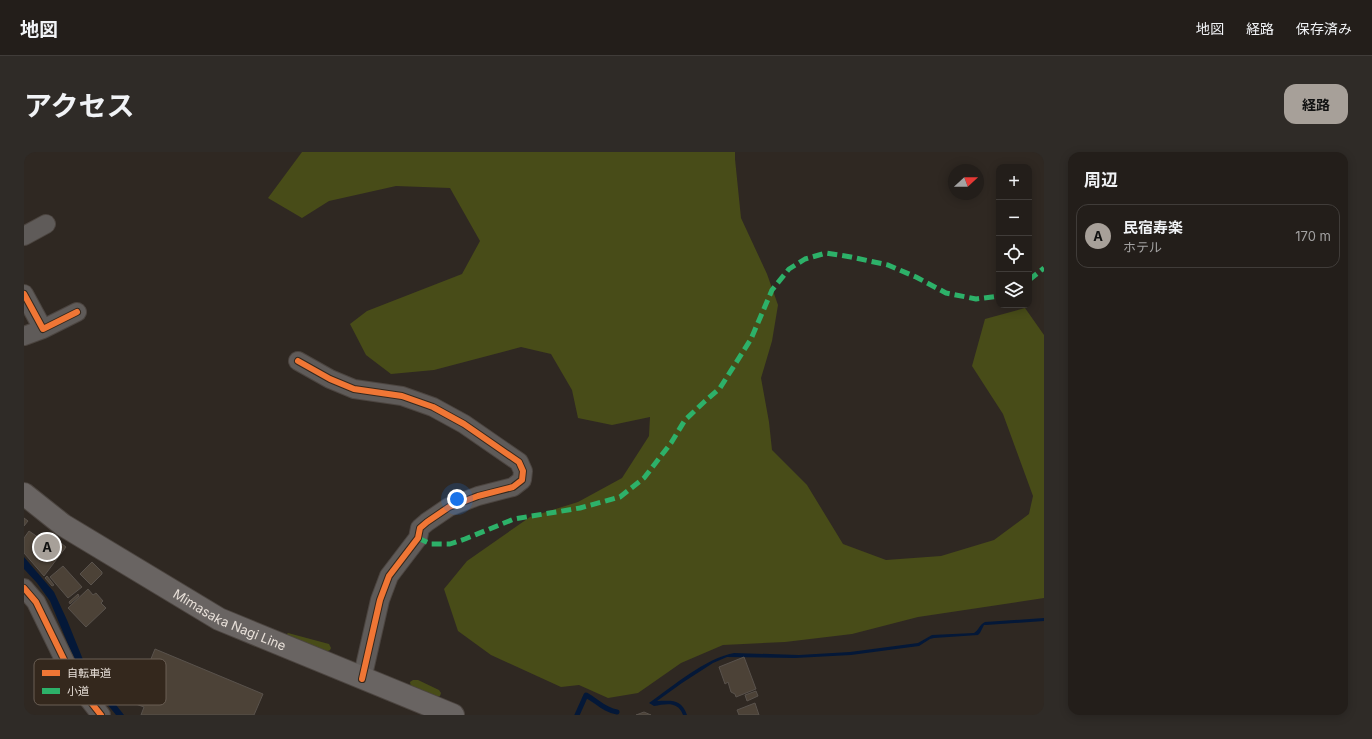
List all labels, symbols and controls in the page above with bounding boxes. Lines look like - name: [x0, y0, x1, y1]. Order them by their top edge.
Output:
- text: 地図: [20, 18, 58, 41]
- text: 地図: [1196, 20, 1224, 37]
- text: 経路: [1246, 20, 1274, 37]
- text: 保存済み: [1296, 20, 1352, 37]
- button: 経路: [1284, 84, 1348, 124]
- text: アクセス: [24, 89, 135, 123]
- north arrow: [948, 164, 984, 200]
- map controls: [996, 164, 1032, 308]
- button: +: [996, 164, 1032, 200]
- text: 周辺: [1084, 170, 1118, 190]
- button: −: [996, 200, 1032, 236]
- text: 民宿寿楽: [1123, 218, 1183, 237]
- text: A: [1093, 228, 1103, 244]
- text: 170 m: [1295, 228, 1331, 244]
- button: locate: [996, 236, 1032, 272]
- text: ホテル: [1123, 239, 1162, 255]
- button: layers: [996, 272, 1032, 308]
- your location: [447, 489, 467, 509]
- pin: A: [34, 532, 60, 562]
- street label: Mimasaka Nagi Line: [171, 585, 289, 654]
- legend: [34, 659, 166, 705]
- text: 自転車道: [67, 666, 111, 680]
- text: 小道: [67, 684, 89, 698]

